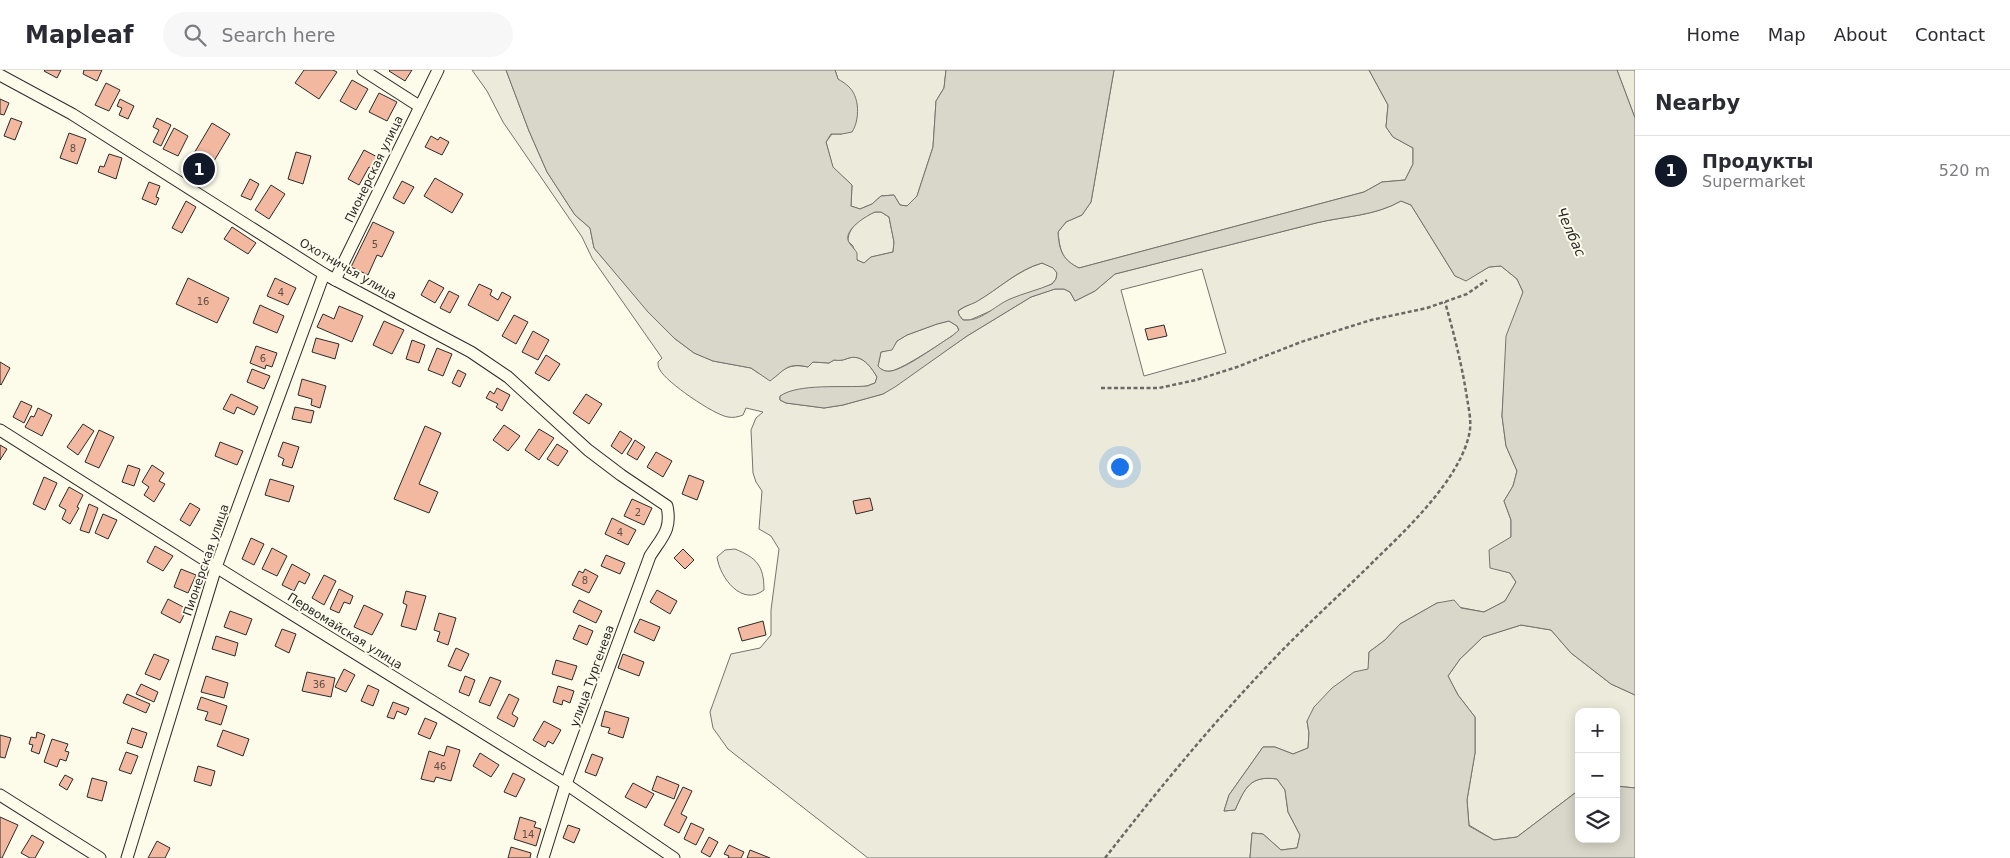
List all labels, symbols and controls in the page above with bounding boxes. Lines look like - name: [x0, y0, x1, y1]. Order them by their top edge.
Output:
- search box: [163, 12, 513, 57]
- text: Mapleaf: [25, 21, 133, 49]
- icon: search: [181, 21, 209, 49]
- text: Search here: [221, 24, 336, 46]
- text: Home: [1687, 24, 1740, 45]
- text: Map: [1768, 24, 1806, 45]
- text: About: [1834, 24, 1887, 45]
- text: Contact: [1915, 24, 1985, 45]
- text: Nearby: [1655, 91, 1740, 115]
- street label: Пионерская улица: [342, 113, 406, 225]
- house number: 8: [70, 143, 76, 154]
- pin: 1: [183, 150, 215, 188]
- text: Продукты: [1702, 150, 1813, 172]
- text: 1: [1665, 161, 1677, 180]
- text: 520 m: [1939, 161, 1990, 180]
- text: Supermarket: [1702, 172, 1805, 191]
- water label: Челбас: [1553, 205, 1589, 259]
- street label: Охотничья улица: [297, 235, 399, 303]
- house number: 5: [372, 239, 378, 250]
- house number: 4: [278, 287, 284, 298]
- house number: 16: [197, 296, 209, 307]
- house number: 6: [260, 353, 266, 364]
- your location: [1107, 454, 1133, 480]
- street label: Пионерская улица: [180, 502, 232, 618]
- house number: 2: [635, 507, 641, 518]
- house number: 4: [617, 527, 623, 538]
- house number: 8: [582, 575, 588, 586]
- street label: Первомайская улица: [285, 590, 405, 672]
- street label: улица Тургенева: [567, 623, 617, 729]
- house number: 36: [313, 679, 325, 690]
- map controls: [1575, 708, 1620, 843]
- button: +: [1575, 708, 1620, 753]
- button: −: [1575, 753, 1620, 798]
- house number: 46: [434, 761, 446, 772]
- button: layers: [1575, 798, 1620, 843]
- house number: 14: [522, 829, 534, 840]

